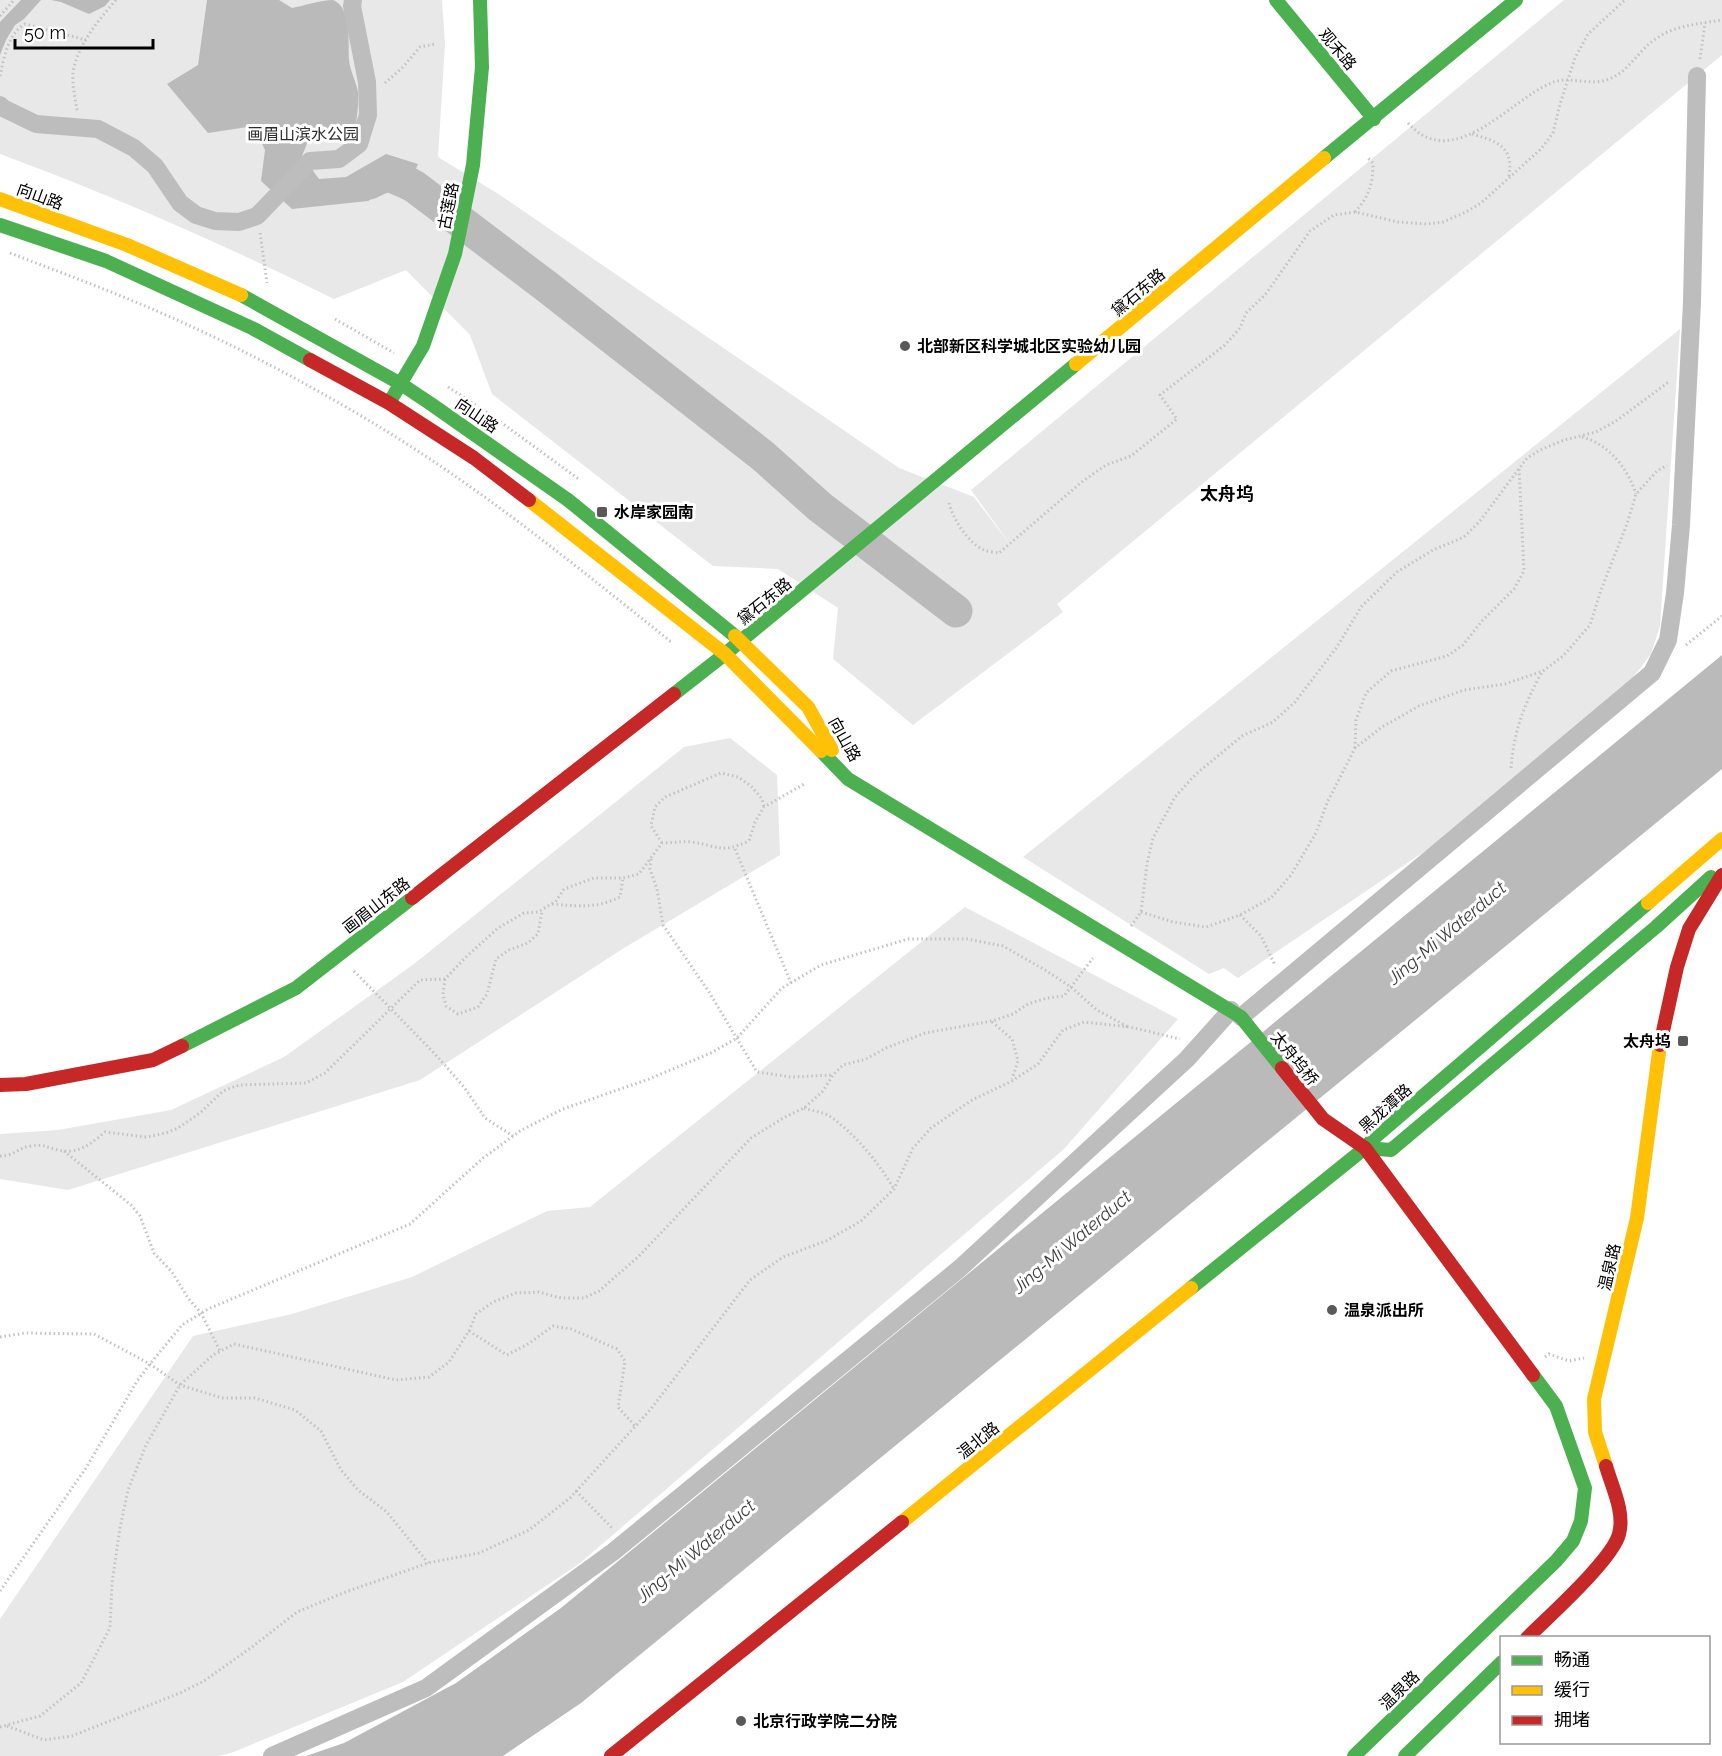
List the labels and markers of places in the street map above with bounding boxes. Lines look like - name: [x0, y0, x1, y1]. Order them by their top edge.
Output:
- place label: 北部新区科学城北区实验幼儿园: [917, 337, 1141, 356]
- marker: 北部新区科学城北区实验幼儿园: [898, 339, 912, 353]
- place label: 水岸家园南: [614, 503, 694, 522]
- marker: 水岸家园南: [595, 505, 609, 519]
- place label: 太舟坞: [1623, 1032, 1671, 1051]
- marker: 太舟坞: [1676, 1034, 1690, 1048]
- place label: 温泉派出所: [1344, 1301, 1424, 1320]
- marker: 温泉派出所: [1325, 1303, 1339, 1317]
- place label: 北京行政学院二分院: [753, 1712, 897, 1731]
- marker: 北京行政学院二分院: [734, 1714, 748, 1728]

